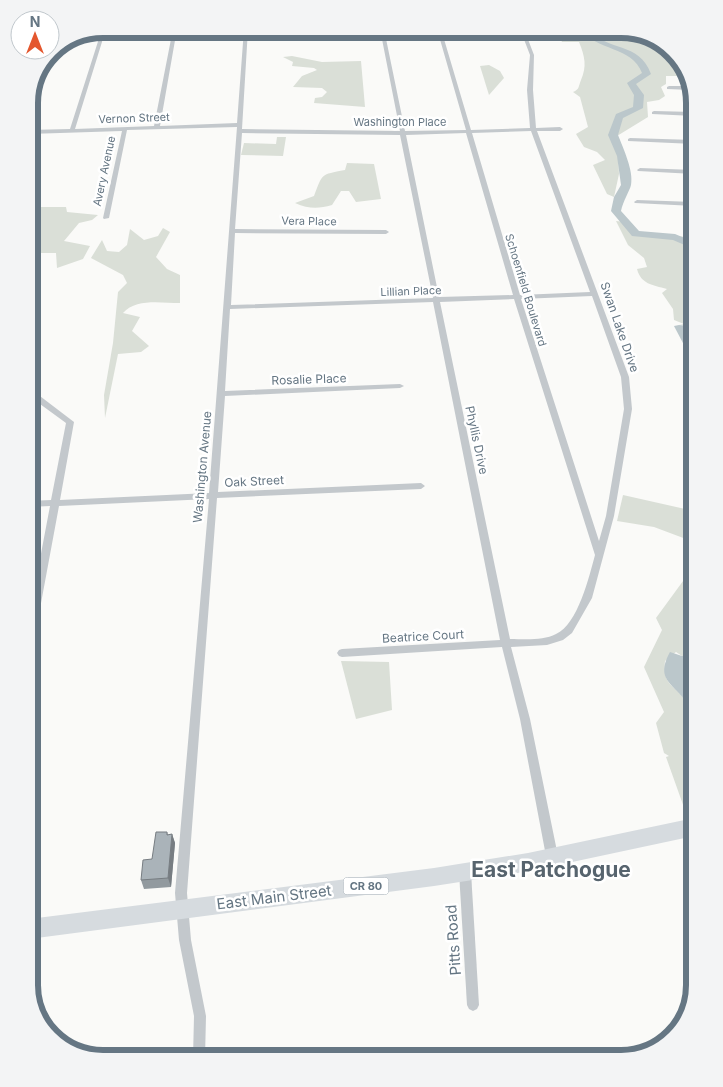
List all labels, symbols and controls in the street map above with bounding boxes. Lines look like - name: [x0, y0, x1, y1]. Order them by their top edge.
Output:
- north arrow: [10, 10, 60, 60]
- text: N: [30, 13, 40, 30]
- street label: Vernon Street: [98, 110, 170, 126]
- street label: Washington Place: [354, 115, 446, 129]
- street label: Avery Avenue: [90, 135, 118, 207]
- street label: Vera Place: [281, 214, 337, 228]
- street label: Schoenfield Boulevard: [502, 232, 550, 348]
- street label: Swan Lake Drive: [597, 280, 643, 374]
- street label: Lillian Place: [380, 283, 442, 299]
- street label: Rosalie Place: [271, 370, 347, 388]
- street label: Phyllis Drive: [462, 404, 492, 476]
- street label: Washington Avenue: [190, 410, 214, 524]
- street label: Oak Street: [224, 472, 284, 490]
- street label: Beatrice Court: [382, 626, 464, 646]
- district label: East Patchogue: [471, 857, 631, 882]
- road number: CR 80: [344, 878, 388, 894]
- street label: East Main Street: [216, 881, 333, 913]
- street label: Pitts Road: [441, 904, 465, 976]

